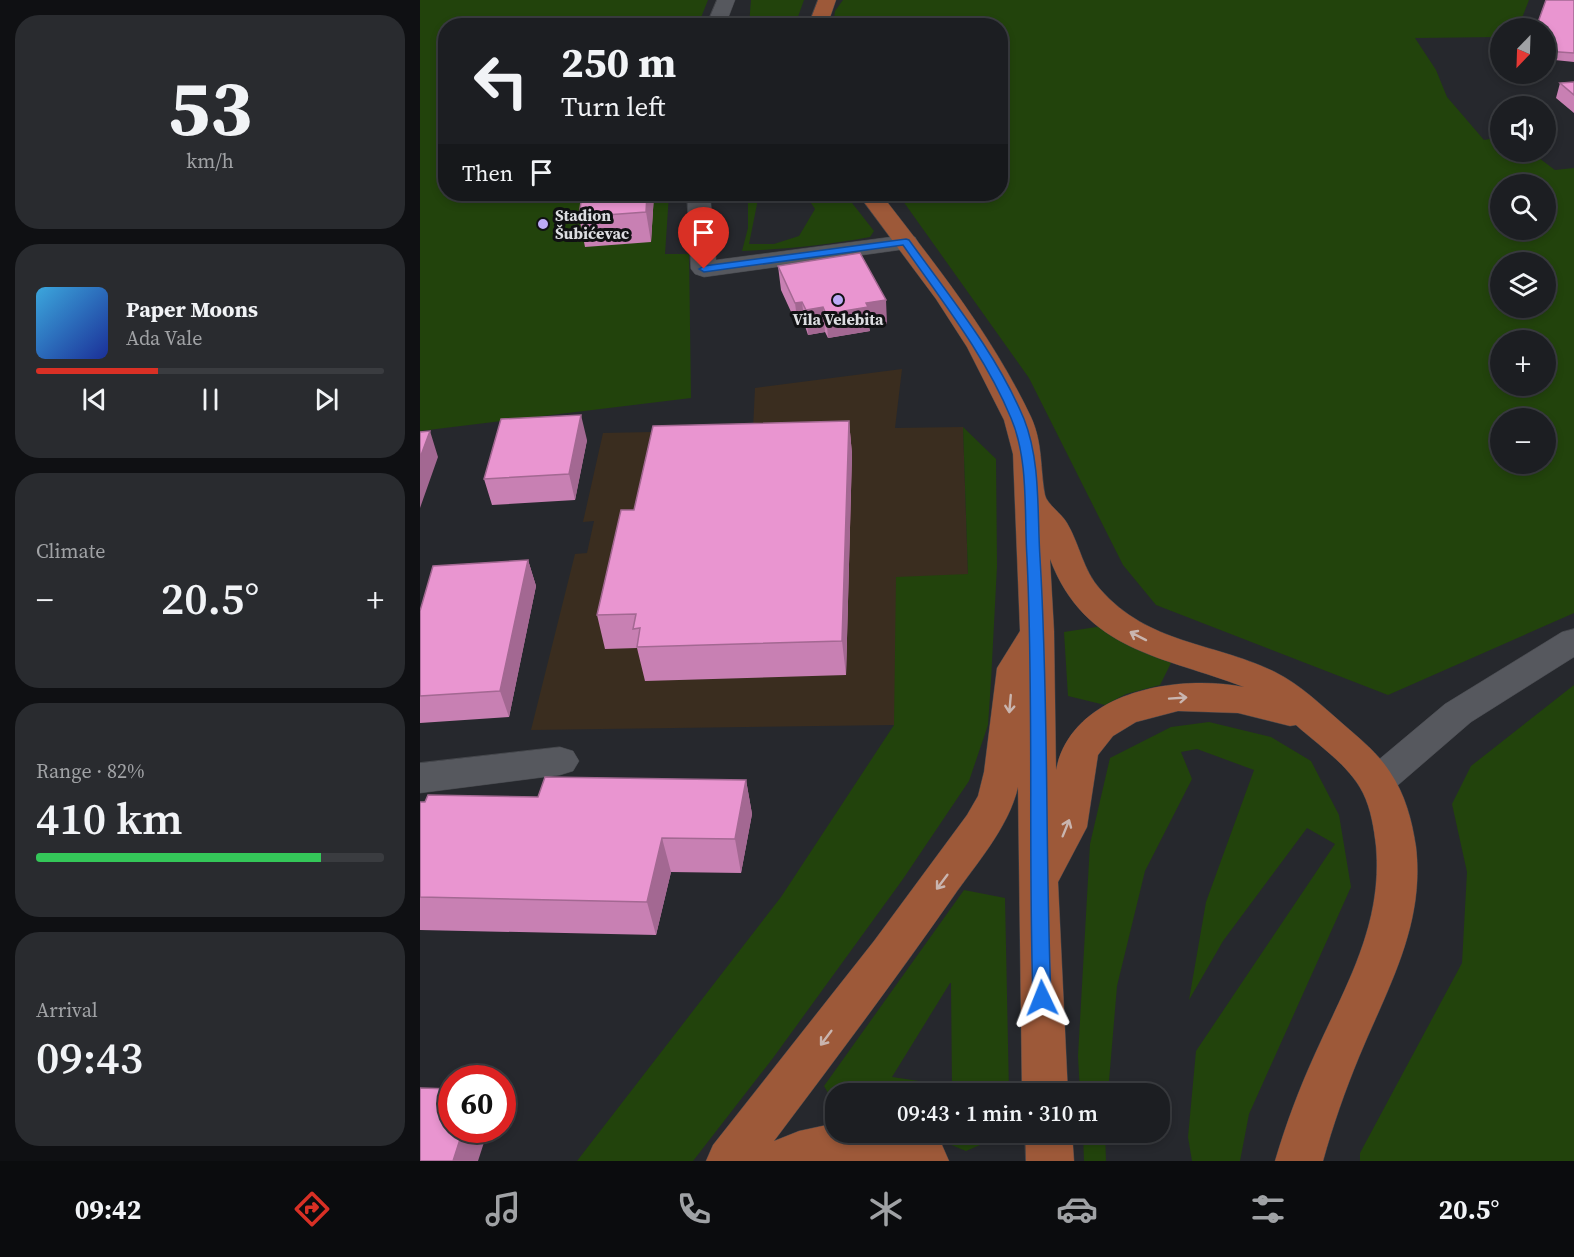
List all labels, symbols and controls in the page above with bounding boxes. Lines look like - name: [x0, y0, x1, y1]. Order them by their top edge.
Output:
- north arrow: [1490, 18, 1556, 84]
- map controls: [1490, 18, 1556, 474]
- text: 250 m: [561, 33, 676, 91]
- icon: left: [462, 42, 540, 120]
- text: 53: [168, 54, 252, 161]
- text: Turn left: [561, 88, 665, 125]
- button: sound: [1490, 96, 1556, 162]
- text: km/h: [186, 147, 234, 175]
- icon: arrive: [525, 156, 558, 189]
- text: Then: [462, 158, 513, 188]
- button: search: [1490, 174, 1556, 240]
- place label: Stadion Šubićevac: [555, 204, 629, 244]
- pin: [678, 207, 729, 269]
- icon: arrive: [687, 216, 720, 249]
- marker: Stadion Šubićevac: [536, 217, 550, 231]
- button: layers: [1490, 252, 1556, 318]
- marker: Vila Velebita: [831, 293, 845, 307]
- text: Paper Moons: [126, 294, 258, 324]
- place label: Vila Velebita: [792, 308, 884, 330]
- text: Ada Vale: [126, 324, 202, 352]
- button: +: [1490, 330, 1556, 396]
- icon: previous: [78, 383, 111, 416]
- icon: pause: [194, 383, 227, 416]
- icon: next: [310, 383, 343, 416]
- button: −: [1490, 408, 1556, 474]
- text: Climate: [36, 537, 105, 565]
- text: 20.5°: [161, 567, 259, 629]
- text: −: [36, 577, 54, 622]
- text: +: [367, 577, 384, 622]
- one-way arrow: [1130, 630, 1147, 642]
- one-way arrow: [1168, 692, 1188, 703]
- one-way arrow: [1004, 694, 1015, 714]
- text: Range · 82%: [36, 757, 145, 785]
- text: 410 km: [36, 787, 183, 849]
- one-way arrow: [1061, 820, 1072, 838]
- one-way arrow: [936, 874, 949, 890]
- position arrow: [1010, 966, 1074, 1030]
- text: Arrival: [36, 996, 98, 1024]
- text: 09:43: [36, 1026, 143, 1088]
- one-way arrow: [819, 1030, 832, 1046]
- speed limit sign: 60: [438, 1065, 516, 1143]
- text: 09:43 · 1 min · 310 m: [897, 1098, 1098, 1128]
- icon: directions: [291, 1188, 333, 1230]
- icon: music: [482, 1188, 524, 1230]
- icon: phone: [673, 1188, 715, 1230]
- icon: climate: [865, 1188, 907, 1230]
- icon: car: [1056, 1188, 1098, 1230]
- icon: filters: [1247, 1188, 1289, 1230]
- text: 09:42: [75, 1191, 141, 1228]
- text: 20.5°: [1438, 1191, 1499, 1228]

